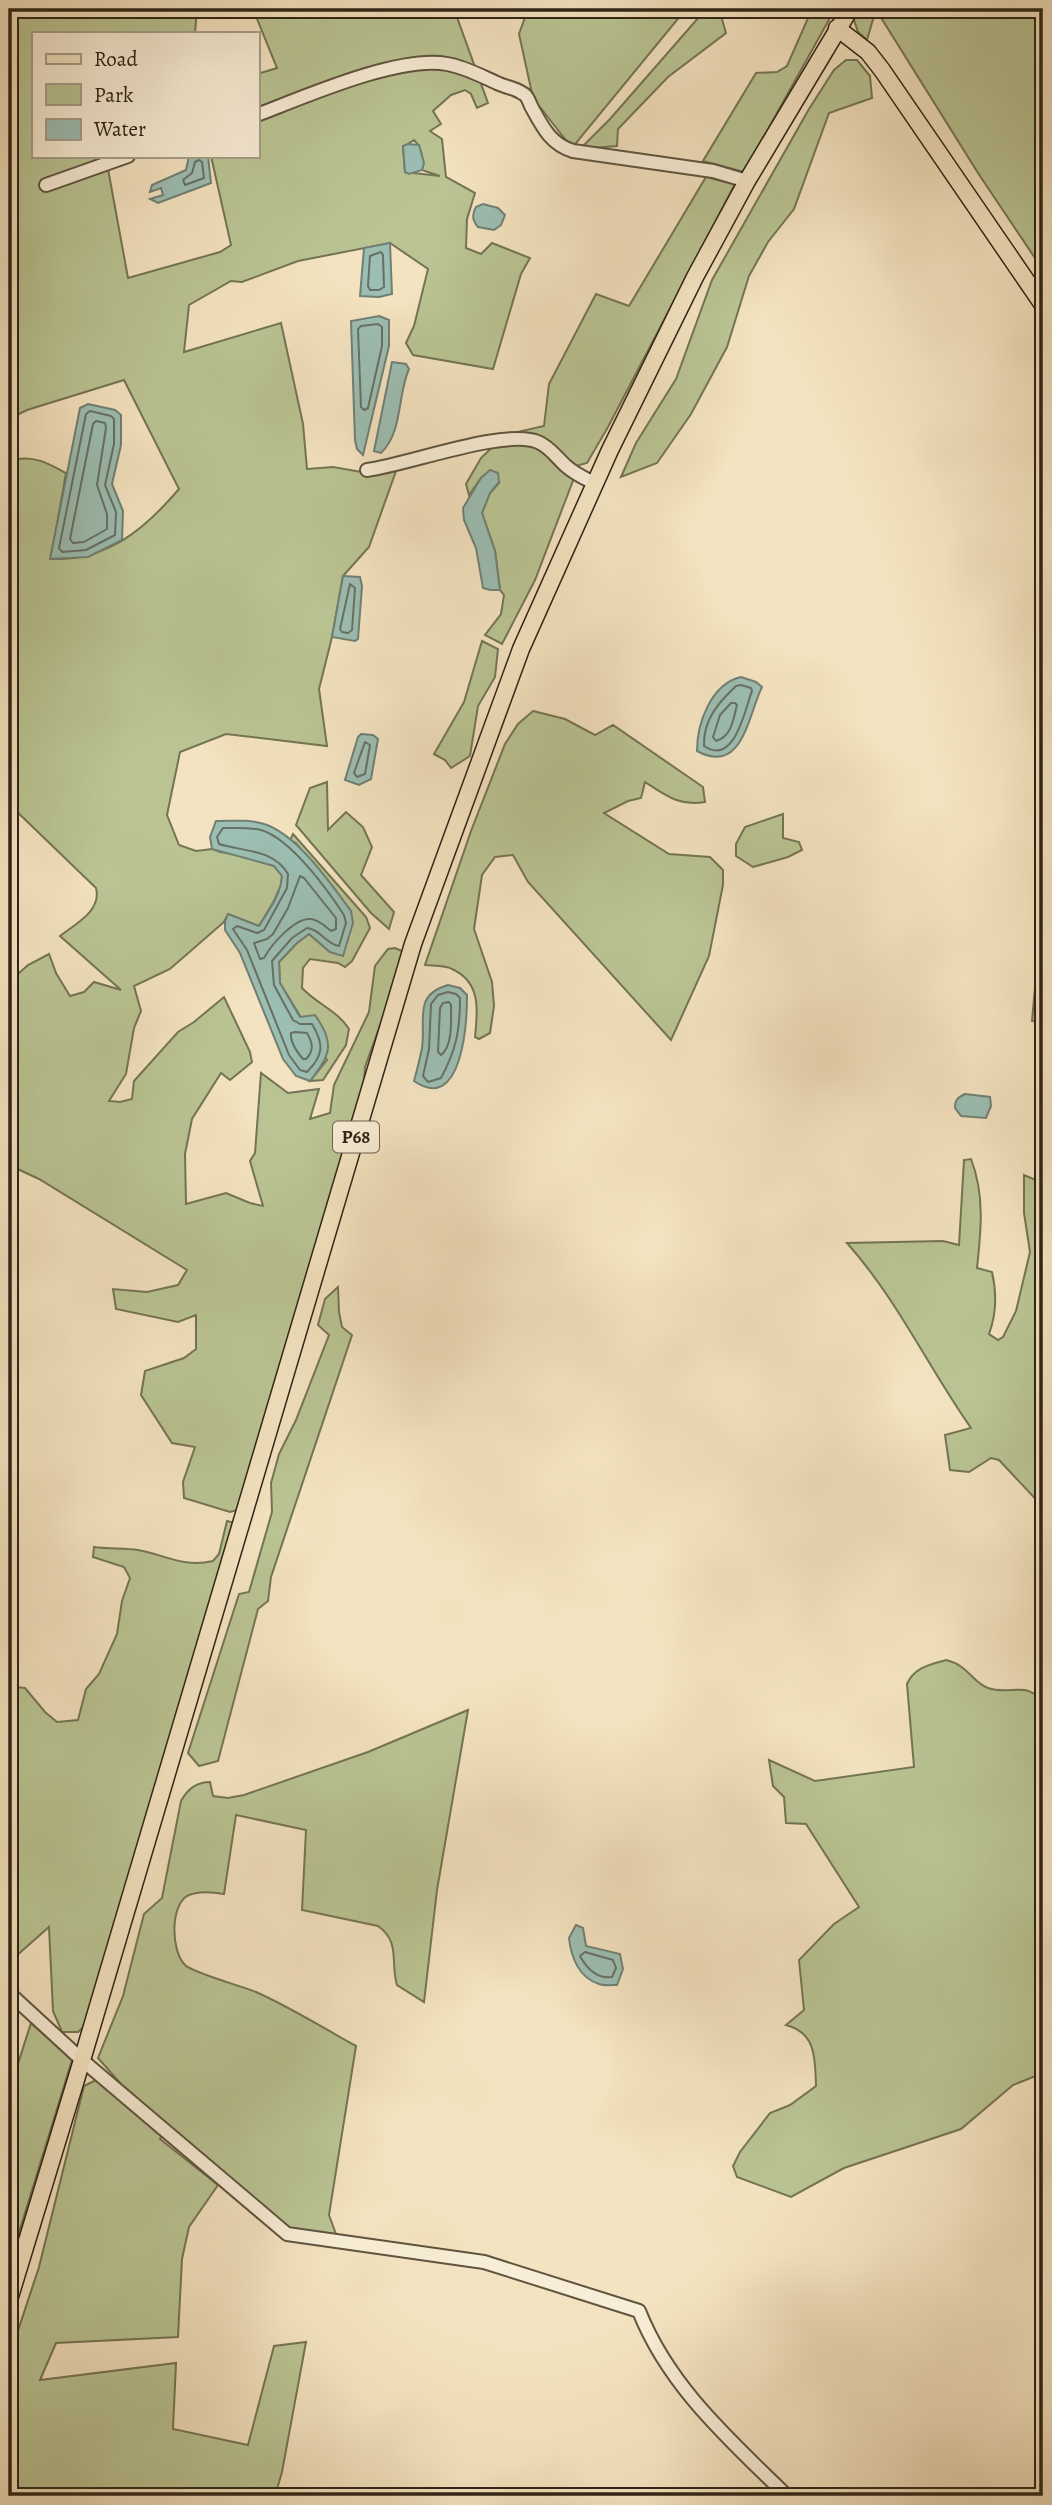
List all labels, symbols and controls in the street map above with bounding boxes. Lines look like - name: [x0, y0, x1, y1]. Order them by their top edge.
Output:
- legend: [32, 32, 259, 158]
- text: Road: [94, 45, 138, 73]
- text: Park: [94, 81, 134, 109]
- text: Water: [93, 115, 146, 143]
- road number: P68: [333, 1121, 379, 1152]

